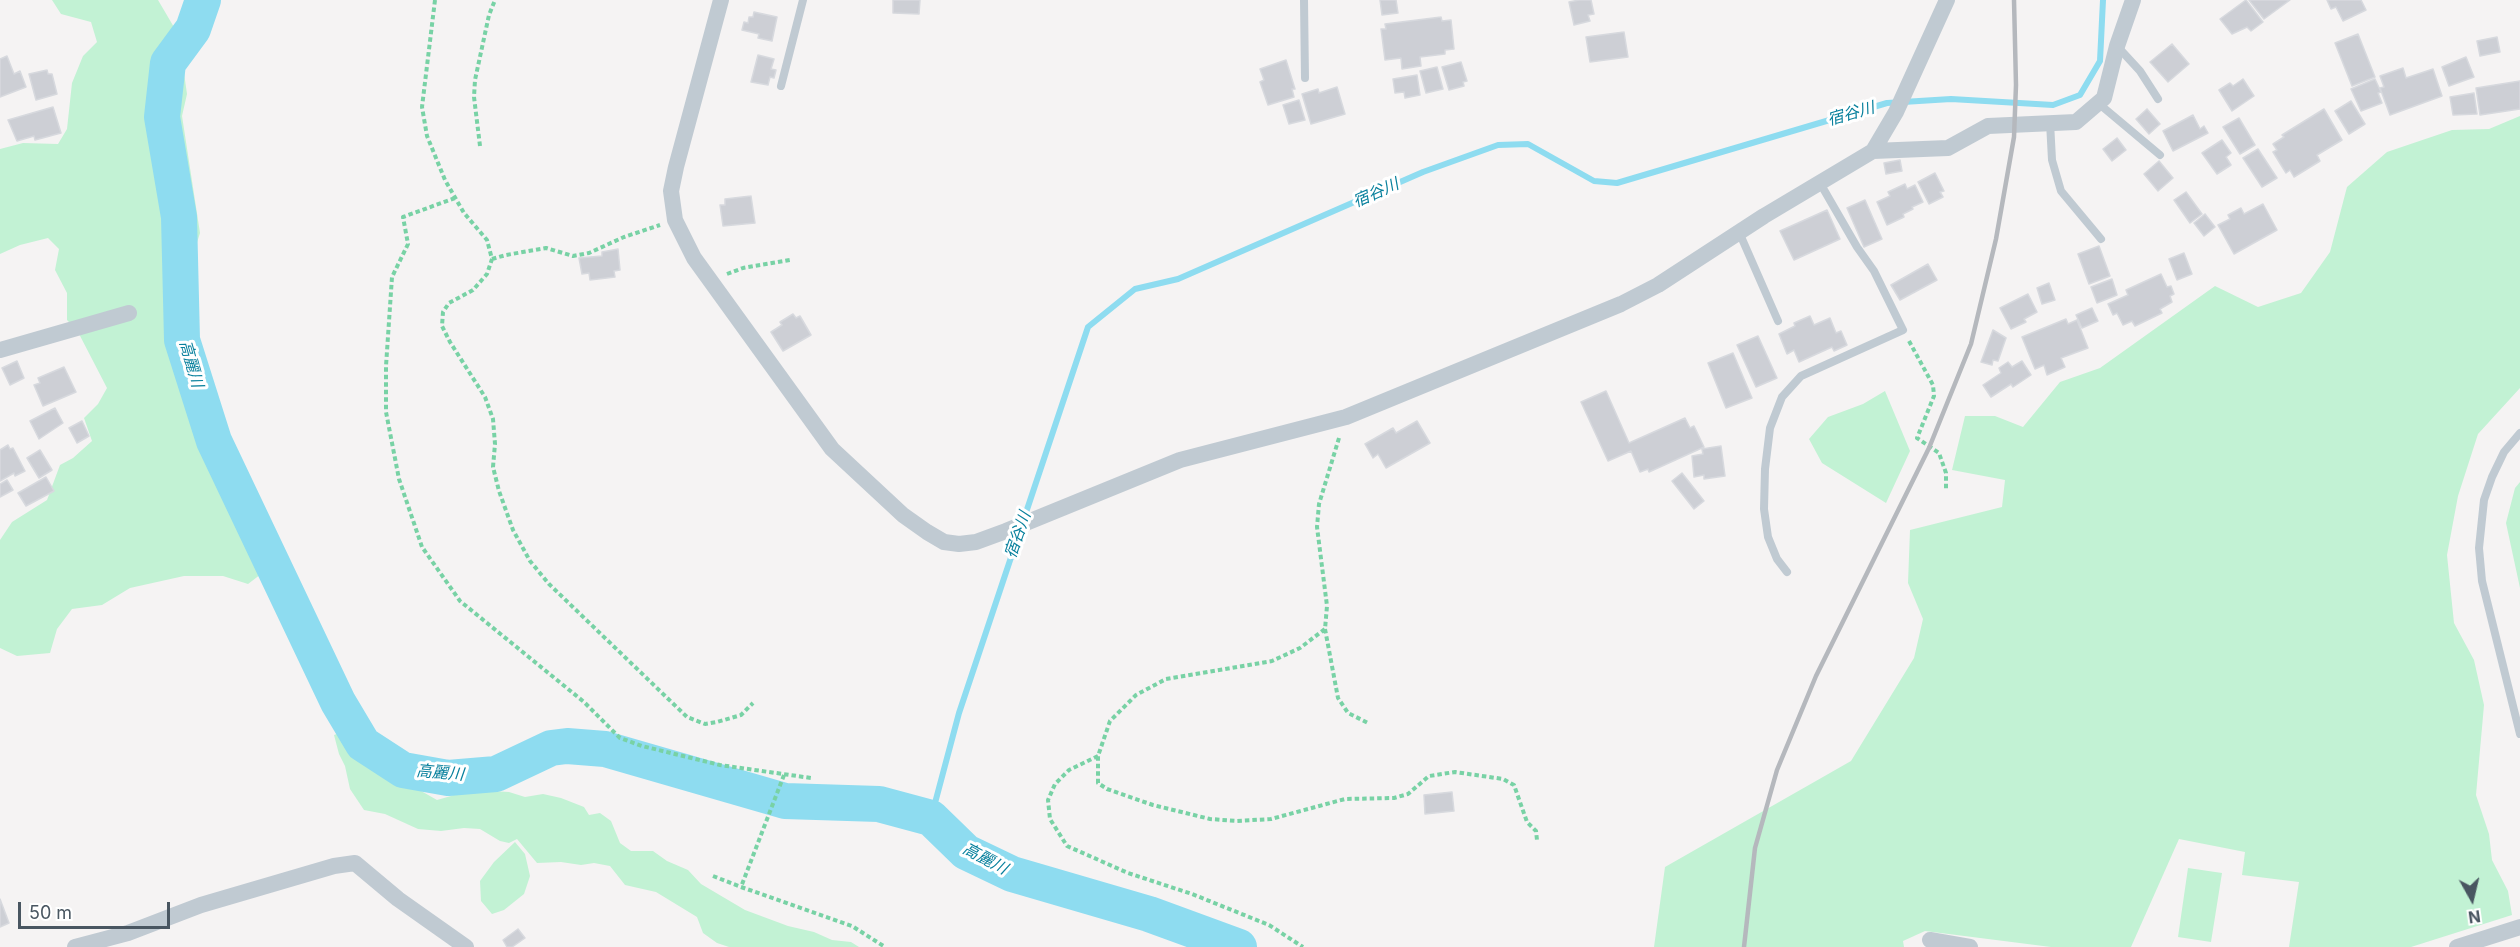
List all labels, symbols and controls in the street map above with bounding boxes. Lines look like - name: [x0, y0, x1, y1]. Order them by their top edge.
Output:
- water label: 宿谷川: [1825, 98, 1877, 130]
- water label: 宿谷川: [1350, 174, 1402, 212]
- water label: 高麗川: [175, 338, 207, 390]
- water label: 宿谷川: [1001, 509, 1035, 561]
- water label: 高麗川: [415, 761, 465, 785]
- water label: 高麗川: [959, 839, 1011, 879]
- north arrow: [2442, 869, 2502, 929]
- scale bar: [21, 890, 172, 928]
- text: 50 m: [29, 902, 72, 923]
- text: N: [2467, 906, 2482, 928]

